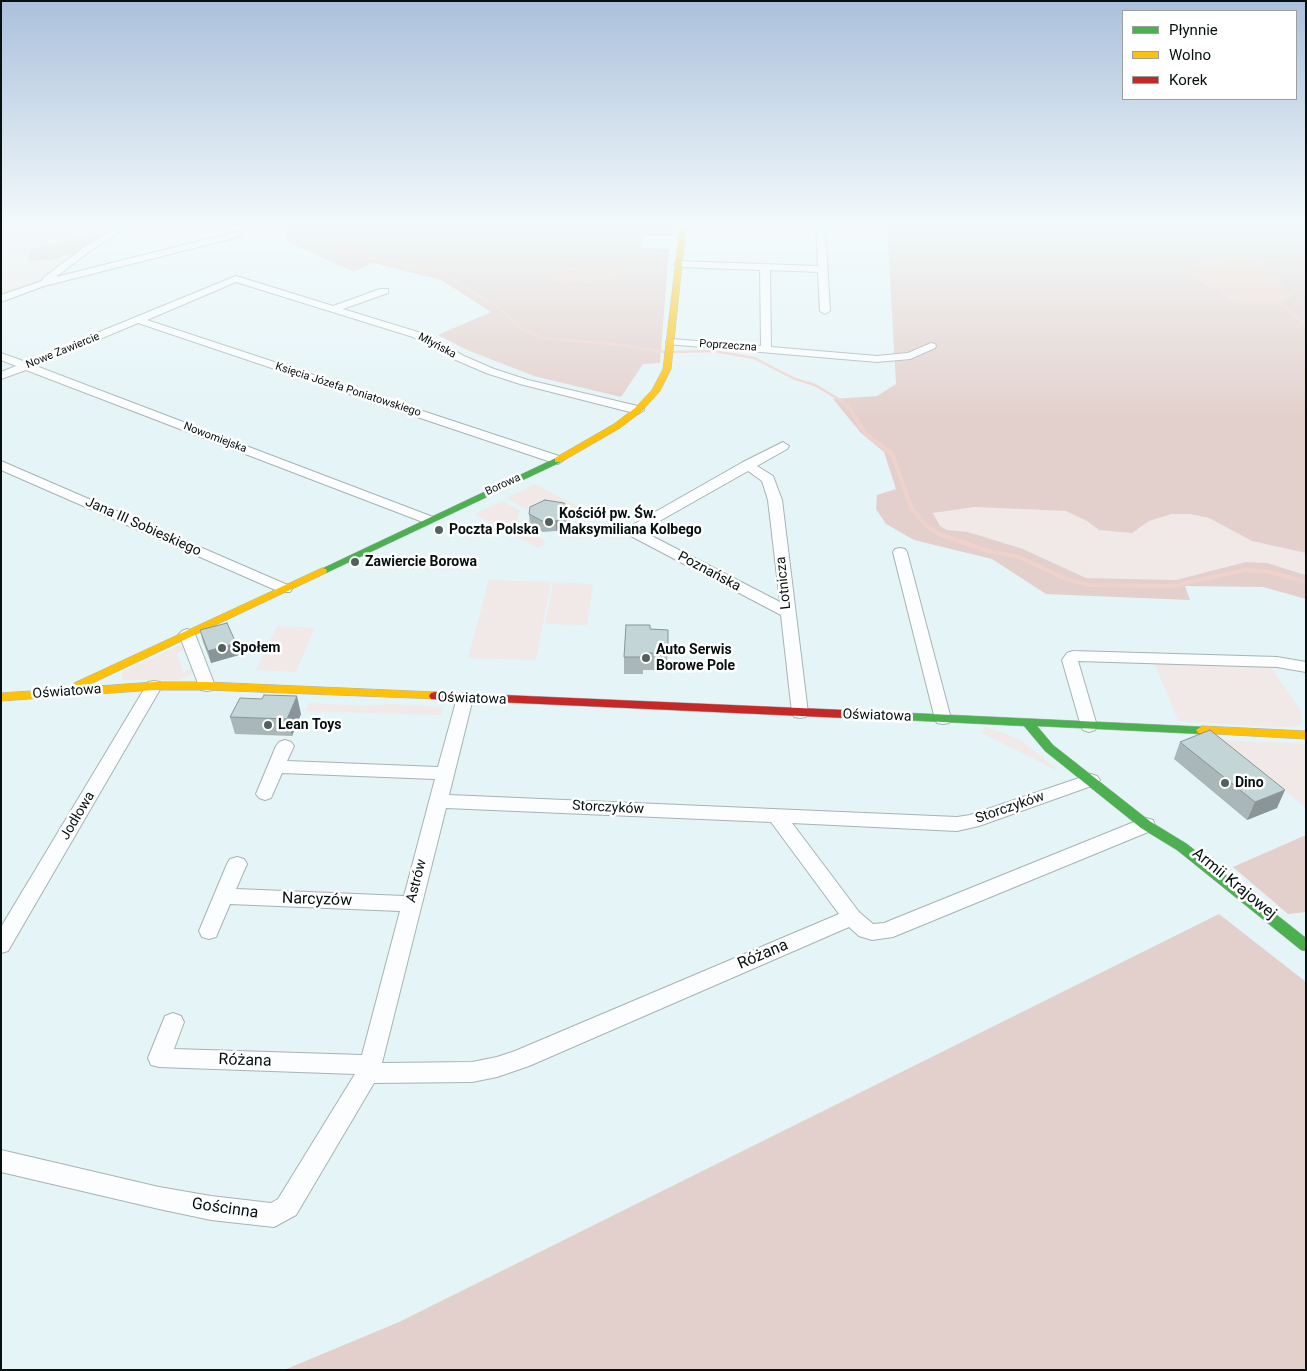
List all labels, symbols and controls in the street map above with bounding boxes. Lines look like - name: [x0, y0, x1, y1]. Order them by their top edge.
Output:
- legend: [1122, 10, 1297, 100]
- text: Płynnie: [1169, 21, 1218, 39]
- text: Wolno: [1169, 46, 1211, 64]
- text: Korek: [1169, 71, 1207, 89]
- street label: Nowe Zawiercie: [24, 330, 102, 372]
- street label: Młyńska: [416, 331, 458, 361]
- street label: Poprzeczna: [699, 337, 757, 355]
- street label: Księcia Józefa Poniatowskiego: [274, 360, 422, 420]
- street label: Nowomiejska: [182, 420, 248, 456]
- street label: Borowa: [483, 471, 523, 499]
- street label: Jana III Sobieskiego: [82, 494, 204, 560]
- place label: Kościół pw. Św. Maksymiliana Kolbego: [559, 506, 702, 538]
- marker: Kościół pw. Św. Maksymiliana Kolbego: [543, 516, 555, 528]
- place label: Poczta Polska: [449, 522, 539, 538]
- marker: Poczta Polska: [433, 524, 445, 536]
- street label: Poznańska: [675, 548, 743, 596]
- place label: Zawiercie Borowa: [365, 554, 477, 570]
- marker: Zawiercie Borowa: [349, 556, 361, 568]
- street label: Lotnicza: [773, 556, 795, 610]
- place label: Społem: [232, 640, 280, 656]
- marker: Społem: [216, 642, 228, 654]
- place label: Auto Serwis Borowe Pole: [656, 642, 735, 674]
- marker: Auto Serwis Borowe Pole: [640, 652, 652, 664]
- street label: Oświatowa: [32, 681, 102, 703]
- street label: Oświatowa: [437, 689, 507, 709]
- street label: Oświatowa: [842, 706, 912, 726]
- place label: Lean Toys: [278, 717, 341, 733]
- marker: Lean Toys: [262, 719, 274, 731]
- place label: Dino: [1235, 775, 1264, 791]
- marker: Dino: [1219, 777, 1231, 789]
- street label: Storczyków: [973, 788, 1047, 828]
- street label: Jodłowa: [57, 789, 99, 843]
- street label: Storczyków: [572, 798, 644, 818]
- street label: Armii Krajowej: [1188, 844, 1280, 924]
- street label: Astrów: [403, 858, 431, 904]
- street label: Narcyzów: [282, 889, 352, 911]
- street label: Różana: [735, 936, 791, 974]
- street label: Różana: [218, 1050, 272, 1072]
- street label: Gościnna: [191, 1195, 259, 1223]

